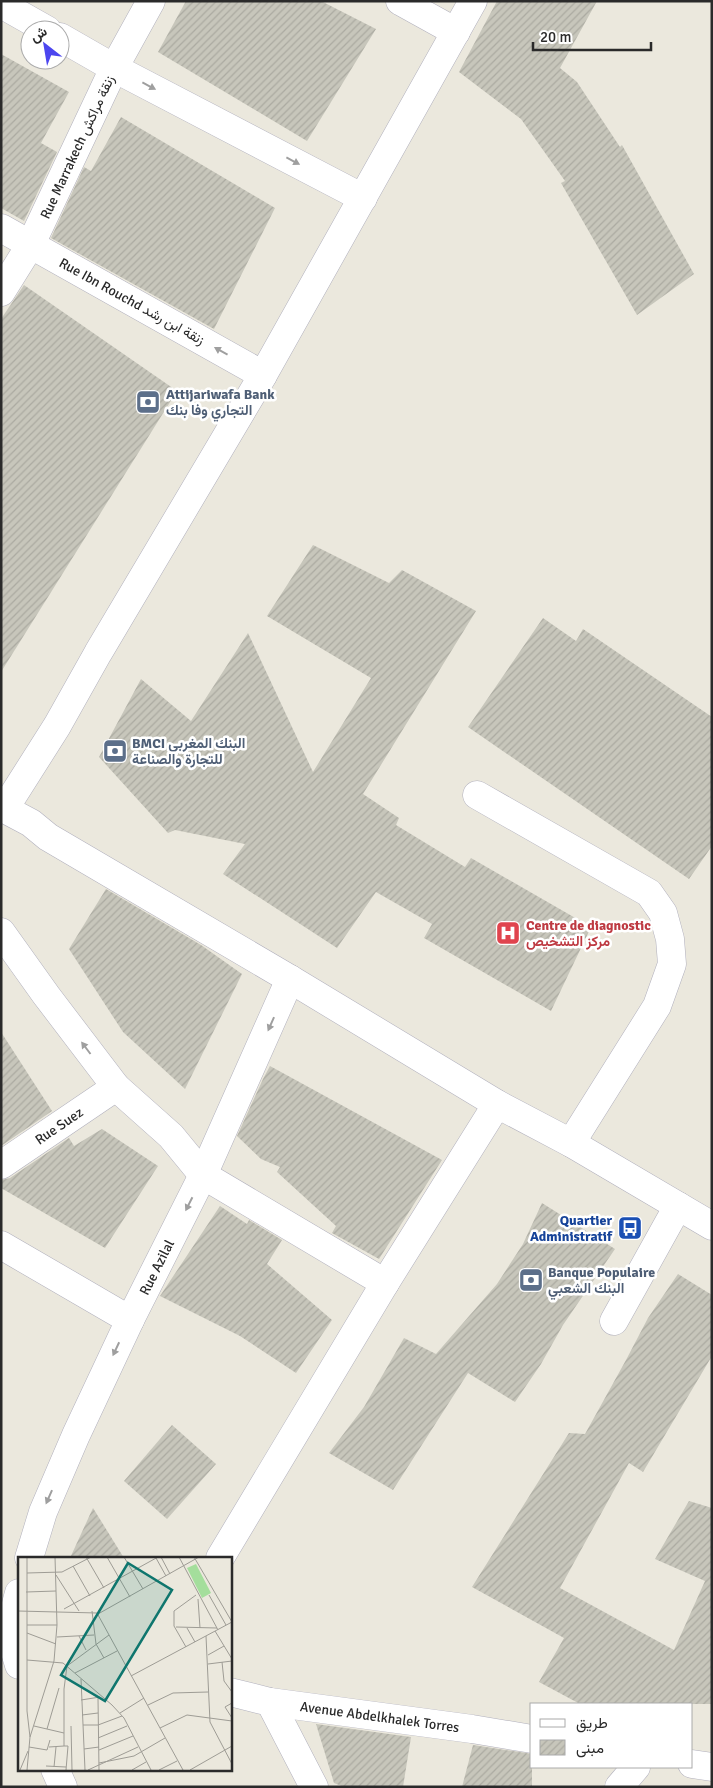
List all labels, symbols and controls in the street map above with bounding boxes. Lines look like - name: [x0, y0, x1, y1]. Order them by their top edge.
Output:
- north arrow: [20, 20, 70, 70]
- scale bar: [533, 20, 650, 52]
- text: ش: [27, 23, 50, 46]
- text: 20 m: [540, 28, 571, 46]
- street label: Rue Marrakech زنقة مراكش: [37, 73, 118, 222]
- one-way arrow: [142, 82, 156, 90]
- one-way arrow: [286, 157, 300, 165]
- street label: Rue Ibn Rouchd زنقة ابن رشد: [56, 254, 208, 349]
- one-way arrow: [214, 347, 227, 356]
- place label: Attijariwafa Bank التجاري وفا بنك: [166, 386, 275, 422]
- bank icon: Attijariwafa Bank التجاري وفا بنك: [135, 389, 161, 415]
- place label: BMCI البنك المغربي للتجارة والصناعة: [132, 735, 245, 768]
- bank icon: BMCI البنك المغربي للتجارة والصناعة: [102, 738, 128, 764]
- place label: Centre de diagnostic مركز التشخيص: [526, 917, 651, 950]
- hospital icon: Centre de diagnostic مركز التشخيص: [495, 920, 521, 946]
- one-way arrow: [266, 1017, 274, 1031]
- one-way arrow: [81, 1041, 91, 1055]
- street label: Rue Suez: [32, 1104, 87, 1148]
- one-way arrow: [185, 1196, 193, 1211]
- place label: Quartier Administratif: [530, 1212, 613, 1245]
- bus stop icon: Quartier Administratif: [617, 1215, 643, 1241]
- street label: Rue Azilal: [136, 1237, 178, 1298]
- place label: Banque Populaire البنك الشعبي: [548, 1264, 655, 1300]
- bank icon: Banque Populaire البنك الشعبي: [518, 1267, 544, 1293]
- one-way arrow: [112, 1342, 120, 1356]
- one-way arrow: [45, 1490, 53, 1504]
- inset map: [18, 1557, 231, 1770]
- street label: Avenue Abdelkhalek Torres: [299, 1698, 460, 1736]
- legend: [530, 1703, 693, 1768]
- text: طريق: [576, 1714, 608, 1733]
- text: مبنى: [576, 1739, 604, 1758]

